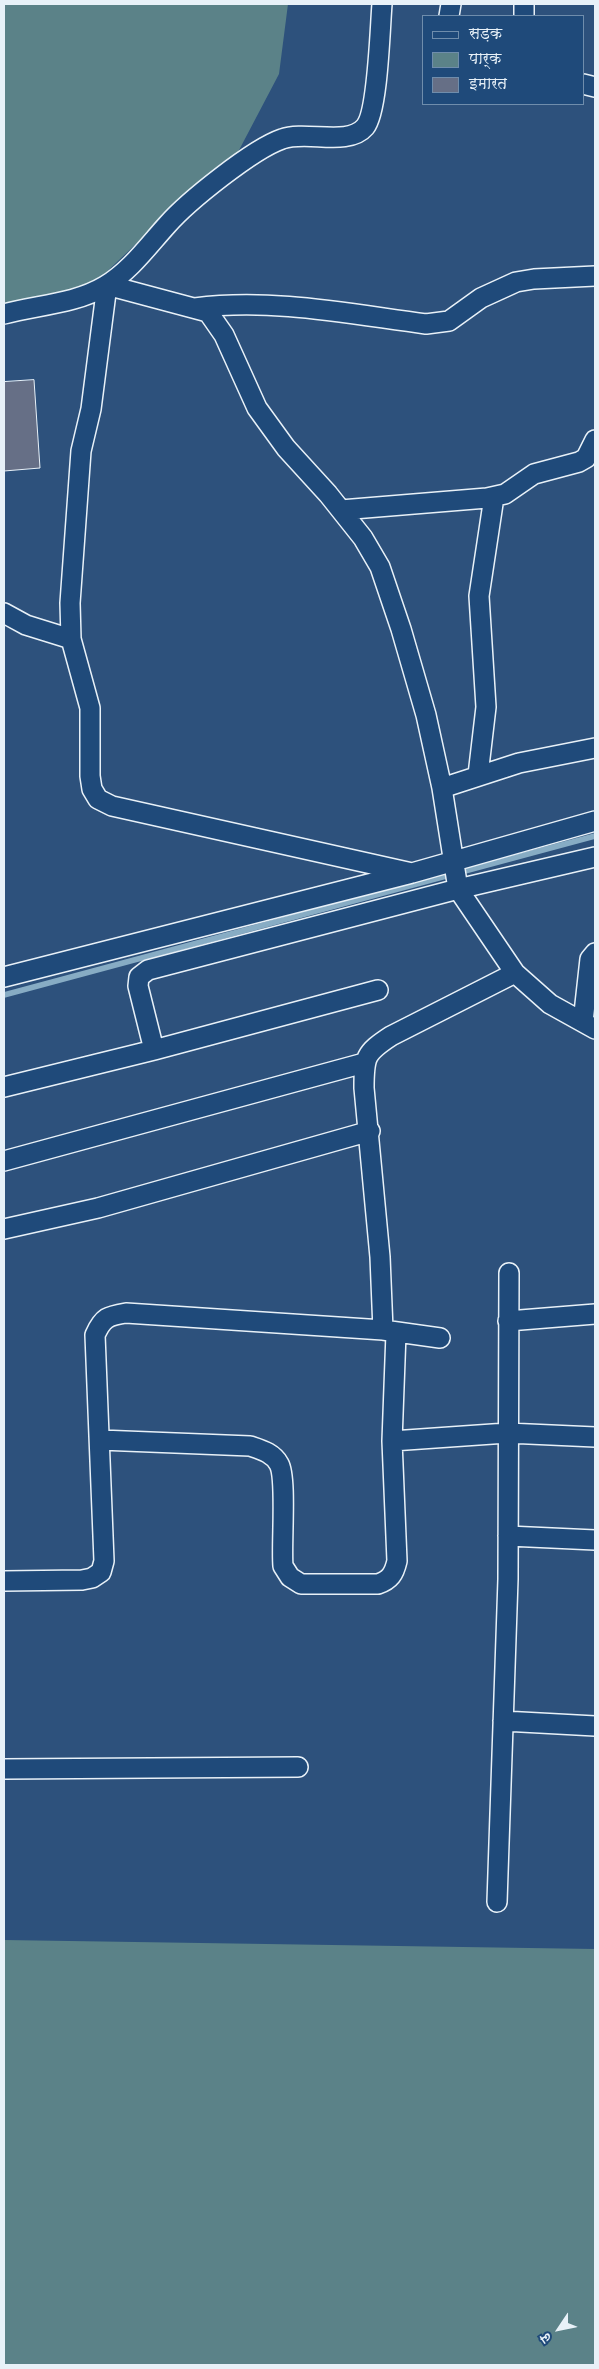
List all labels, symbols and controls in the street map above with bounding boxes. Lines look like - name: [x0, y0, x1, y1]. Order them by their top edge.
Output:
- legend: [422, 15, 584, 105]
- text: सड़क: [469, 24, 502, 46]
- text: पार्क: [469, 49, 502, 71]
- text: इमारत: [469, 74, 507, 96]
- north arrow: [534, 2304, 584, 2354]
- text: उ: [536, 2329, 557, 2346]

